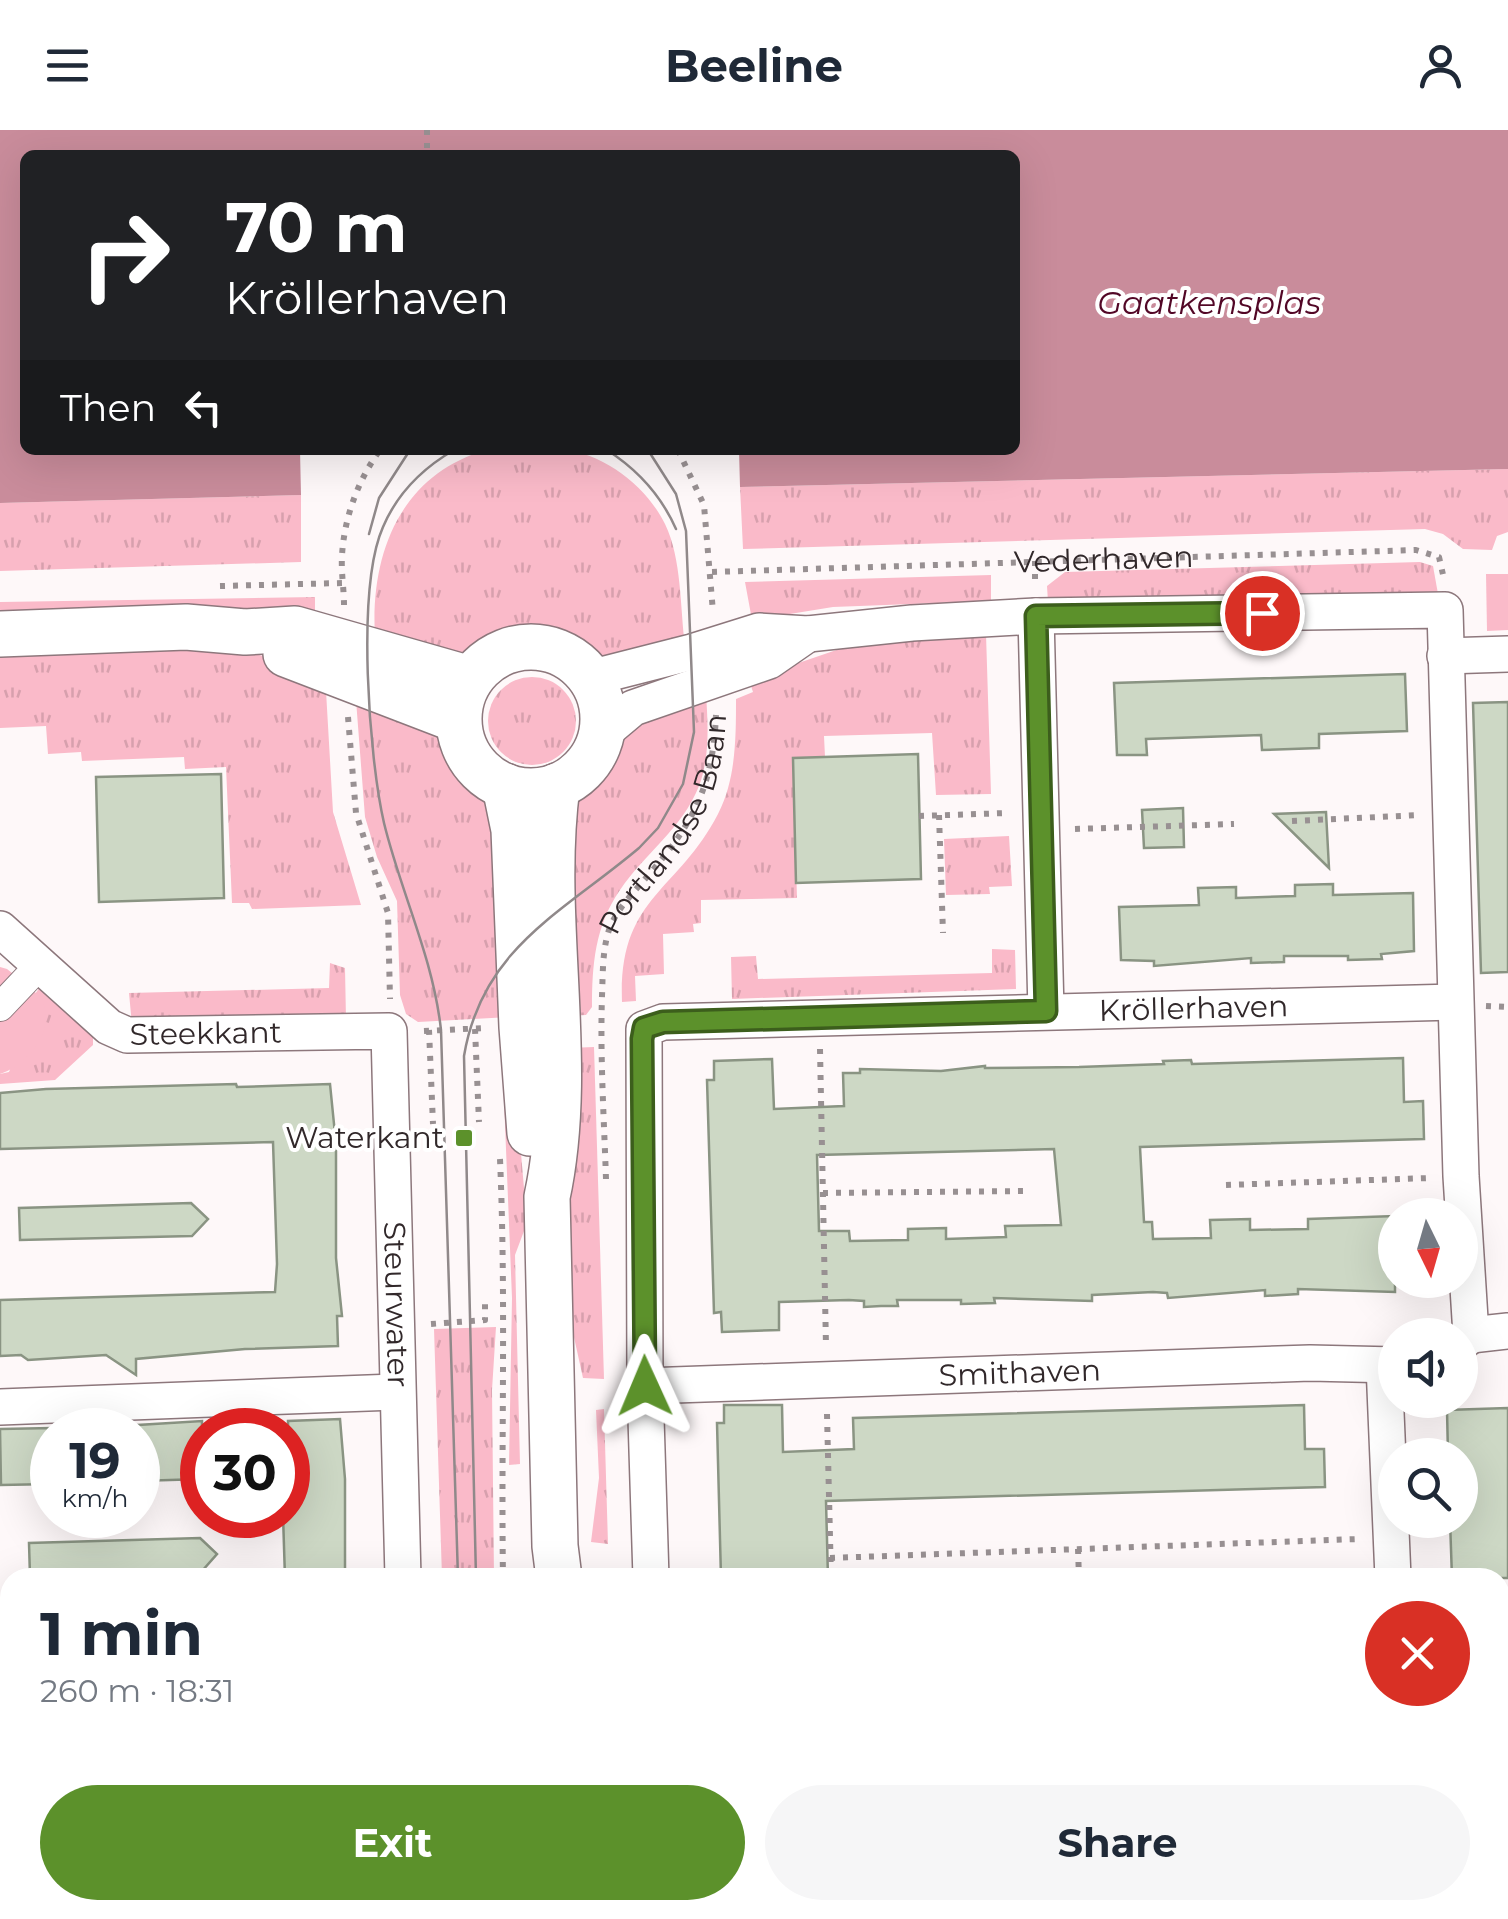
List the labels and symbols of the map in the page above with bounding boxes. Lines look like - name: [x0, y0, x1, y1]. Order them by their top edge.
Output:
- water label: Gaatkensplas: [1097, 283, 1321, 322]
- street label: Vederhaven: [1013, 538, 1194, 581]
- pin: [1220, 571, 1305, 656]
- street label: Portlandse Baan: [590, 713, 734, 940]
- street label: Kröllerhaven: [1098, 987, 1289, 1029]
- street label: Steekkant: [129, 1014, 282, 1053]
- place label: Waterkant: [285, 1119, 444, 1156]
- marker: Waterkant: [453, 1127, 475, 1149]
- north arrow: [1378, 1198, 1478, 1298]
- street label: Steurwater: [376, 1221, 417, 1388]
- position arrow: [593, 1334, 697, 1438]
- street label: Smithaven: [938, 1351, 1101, 1394]
- speed limit sign: 30: [180, 1408, 310, 1538]

